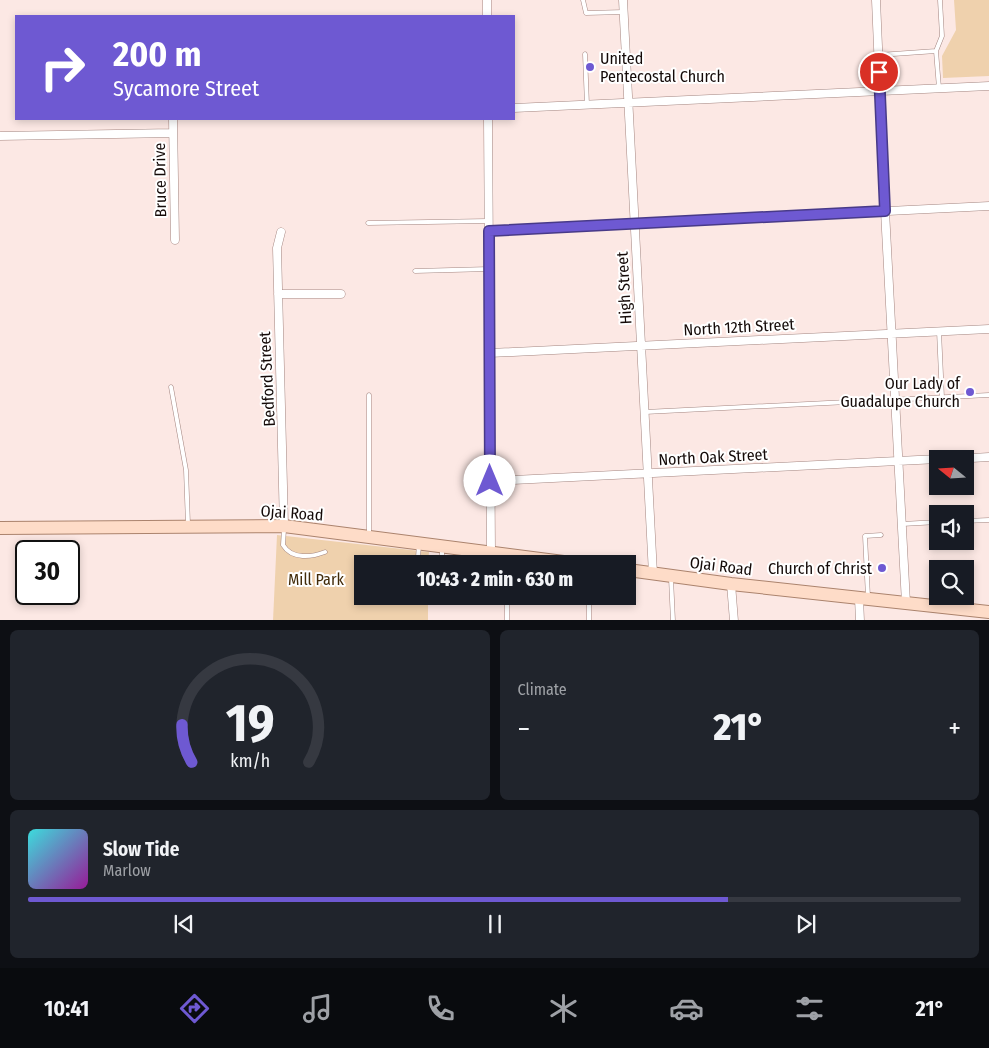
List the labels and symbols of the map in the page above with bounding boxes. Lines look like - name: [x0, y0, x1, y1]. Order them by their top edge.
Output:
- place label: United Pentecostal Church: [600, 49, 725, 86]
- pin: [858, 51, 900, 93]
- marker: United Pentecostal Church: [584, 61, 596, 73]
- street label: Bruce Drive: [150, 142, 170, 218]
- street label: High Street: [613, 250, 635, 325]
- street label: North 12th Street: [683, 315, 796, 339]
- street label: Bedford Street: [255, 330, 279, 427]
- place label: Our Lady of Guadalupe Church: [840, 374, 961, 411]
- marker: Our Lady of Guadalupe Church: [964, 386, 976, 398]
- street label: North Oak Street: [658, 445, 769, 469]
- north arrow: [929, 450, 974, 495]
- position arrow: [463, 454, 515, 506]
- street label: Ojai Road: [260, 501, 324, 525]
- speed limit sign: 30: [15, 540, 80, 605]
- street label: Ojai Road: [689, 553, 753, 579]
- place label: Church of Christ: [768, 559, 873, 578]
- marker: Church of Christ: [876, 562, 888, 574]
- park label: Mill Park: [288, 570, 345, 589]

